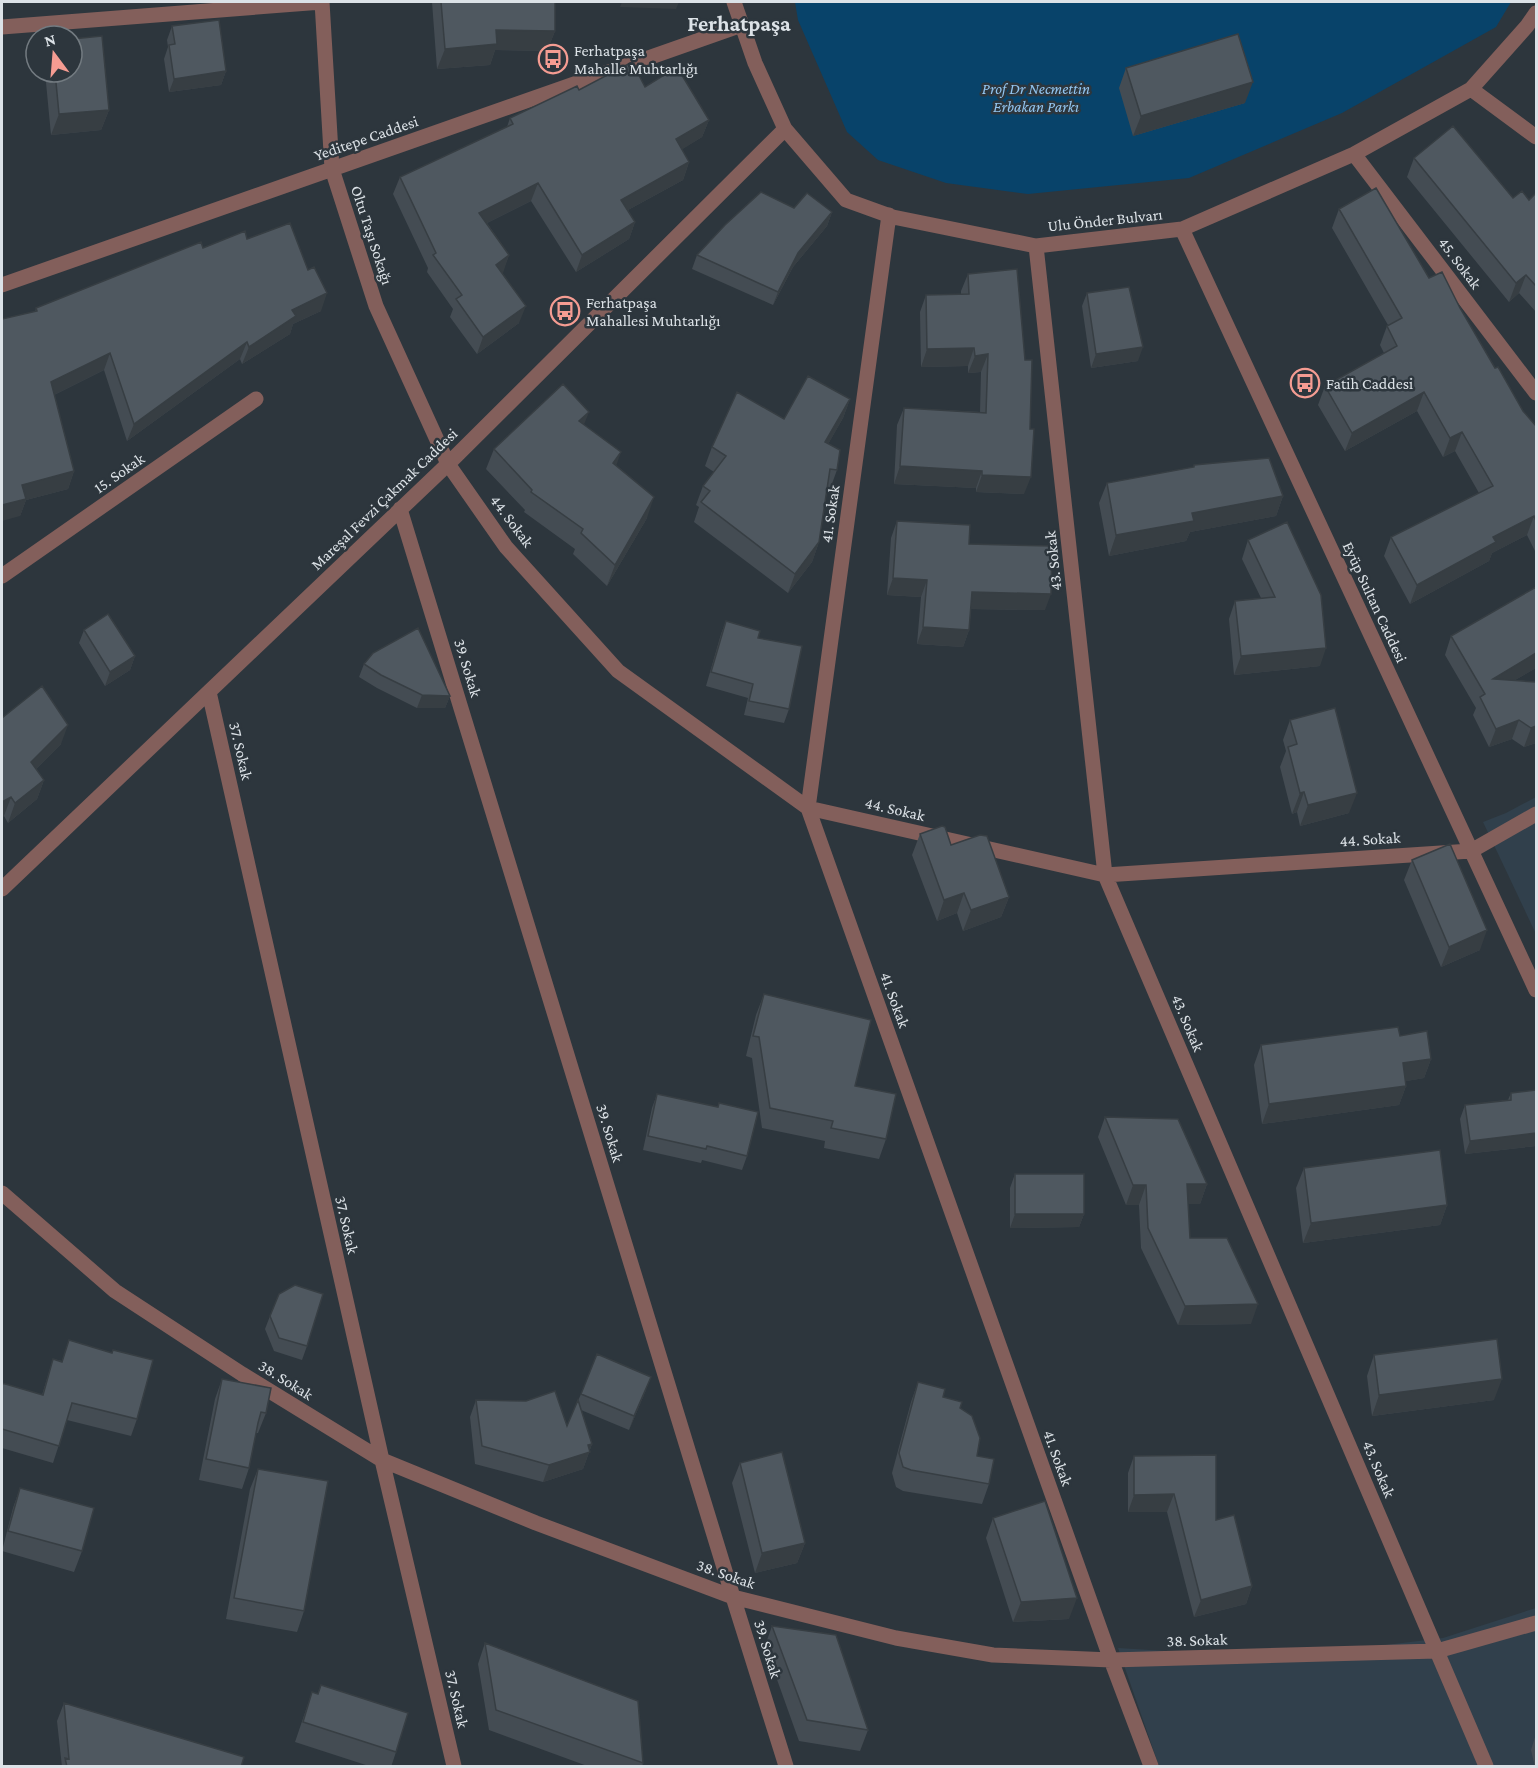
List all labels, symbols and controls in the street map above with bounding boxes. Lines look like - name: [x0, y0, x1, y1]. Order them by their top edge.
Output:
- district label: Ferhatpaşa: [687, 11, 791, 36]
- north arrow: [24, 24, 84, 84]
- text: N: [42, 30, 58, 50]
- place label: Ferhatpaşa Mahalle Muhtarlığı: [574, 42, 698, 78]
- bus stop icon: Ferhatpaşa Mahalle Muhtarlığı: [537, 43, 569, 75]
- park label: Prof Dr Necmettin Erbakan Parkı: [982, 80, 1090, 115]
- street label: Yeditepe Caddesi: [312, 112, 421, 165]
- street label: Oltu Taşı Sokağı: [347, 183, 396, 287]
- street label: Ulu Önder Bulvarı: [1047, 206, 1163, 234]
- street label: 45. Sokak: [1435, 234, 1485, 292]
- place label: Ferhatpaşa Mahallesi Muhtarlığı: [586, 294, 720, 330]
- bus stop icon: Ferhatpaşa Mahallesi Muhtarlığı: [549, 295, 581, 327]
- bus stop icon: Fatih Caddesi: [1289, 367, 1321, 399]
- place label: Fatih Caddesi: [1326, 375, 1413, 392]
- street label: Mareşal Fevzi Çakmak Caddesi: [308, 425, 461, 574]
- street label: 15. Sokak: [91, 449, 148, 496]
- street label: 41. Sokak: [818, 484, 843, 544]
- street label: 44. Sokak: [487, 492, 537, 551]
- street label: 43. Sokak: [1041, 530, 1065, 592]
- street label: Eyüp Sultan Caddesi: [1339, 539, 1410, 665]
- street label: 39. Sokak: [451, 637, 485, 699]
- street label: 37. Sokak: [226, 720, 256, 782]
- street label: 44. Sokak: [863, 794, 927, 824]
- street label: 44. Sokak: [1339, 828, 1401, 850]
- street label: 41. Sokak: [877, 970, 913, 1031]
- street label: 43. Sokak: [1168, 992, 1208, 1054]
- street label: 39. Sokak: [593, 1102, 627, 1164]
- street label: 37. Sokak: [332, 1194, 362, 1256]
- street label: 38. Sokak: [256, 1357, 317, 1403]
- street label: 41. Sokak: [1040, 1428, 1076, 1489]
- street label: 43. Sokak: [1359, 1438, 1399, 1500]
- street label: 38. Sokak: [695, 1556, 758, 1592]
- street label: 39. Sokak: [751, 1618, 785, 1680]
- street label: 38. Sokak: [1166, 1630, 1228, 1650]
- street label: 37. Sokak: [442, 1668, 472, 1730]

